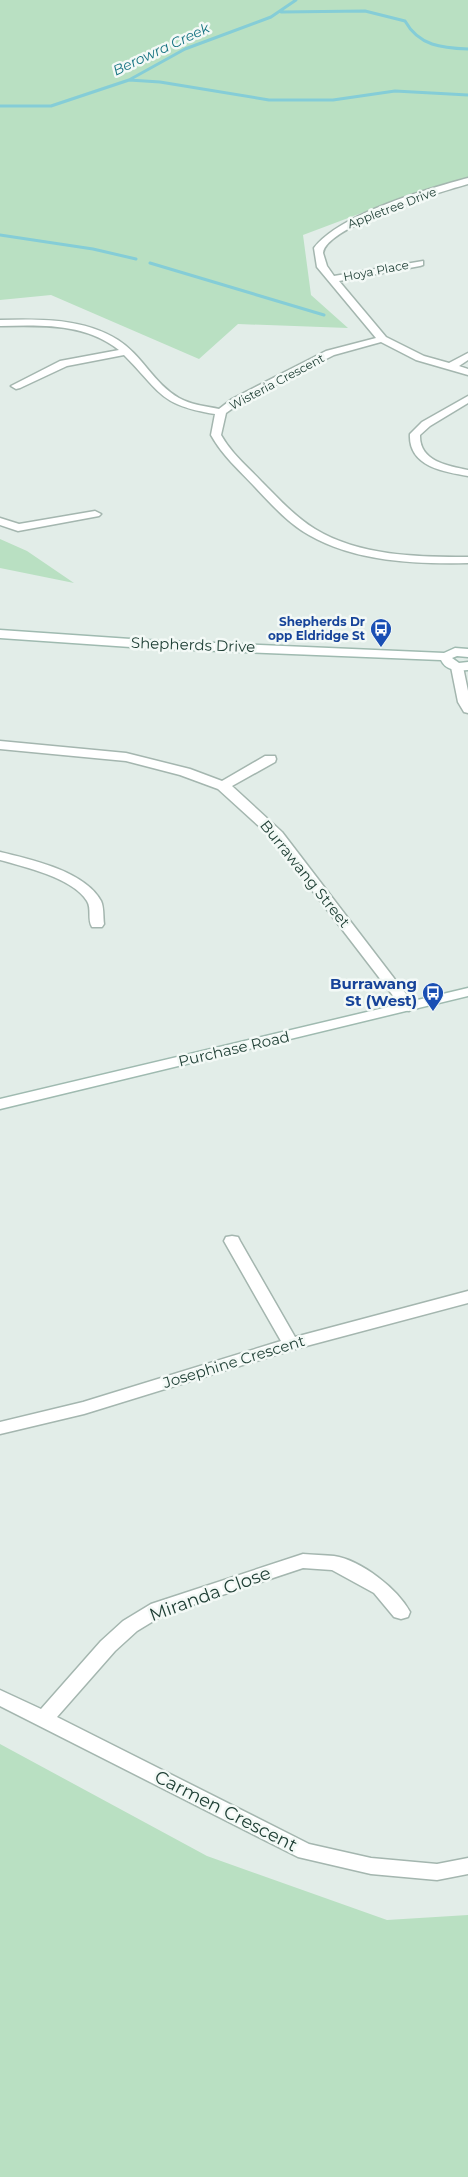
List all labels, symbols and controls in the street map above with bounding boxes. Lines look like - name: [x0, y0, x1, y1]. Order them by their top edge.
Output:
- water label: Berowra Creek: [110, 18, 213, 79]
- street label: Appletree Drive: [345, 184, 438, 231]
- street label: Hoya Place: [342, 257, 410, 284]
- street label: Wisteria Crescent: [227, 350, 327, 413]
- place label: Shepherds Dr opp Eldridge St: [268, 614, 366, 643]
- bus stop icon: Shepherds Dr opp Eldridge St: [369, 617, 393, 648]
- street label: Shepherds Drive: [131, 633, 255, 656]
- street label: Burrawang Street: [256, 816, 355, 931]
- place label: Burrawang St (West): [330, 974, 417, 1010]
- bus stop icon: Burrawang St (West): [421, 981, 445, 1012]
- street label: Purchase Road: [176, 1026, 291, 1071]
- street label: Josephine Crescent: [160, 1331, 307, 1392]
- street label: Miranda Close: [146, 1562, 274, 1626]
- street label: Carmen Crescent: [151, 1766, 301, 1856]

